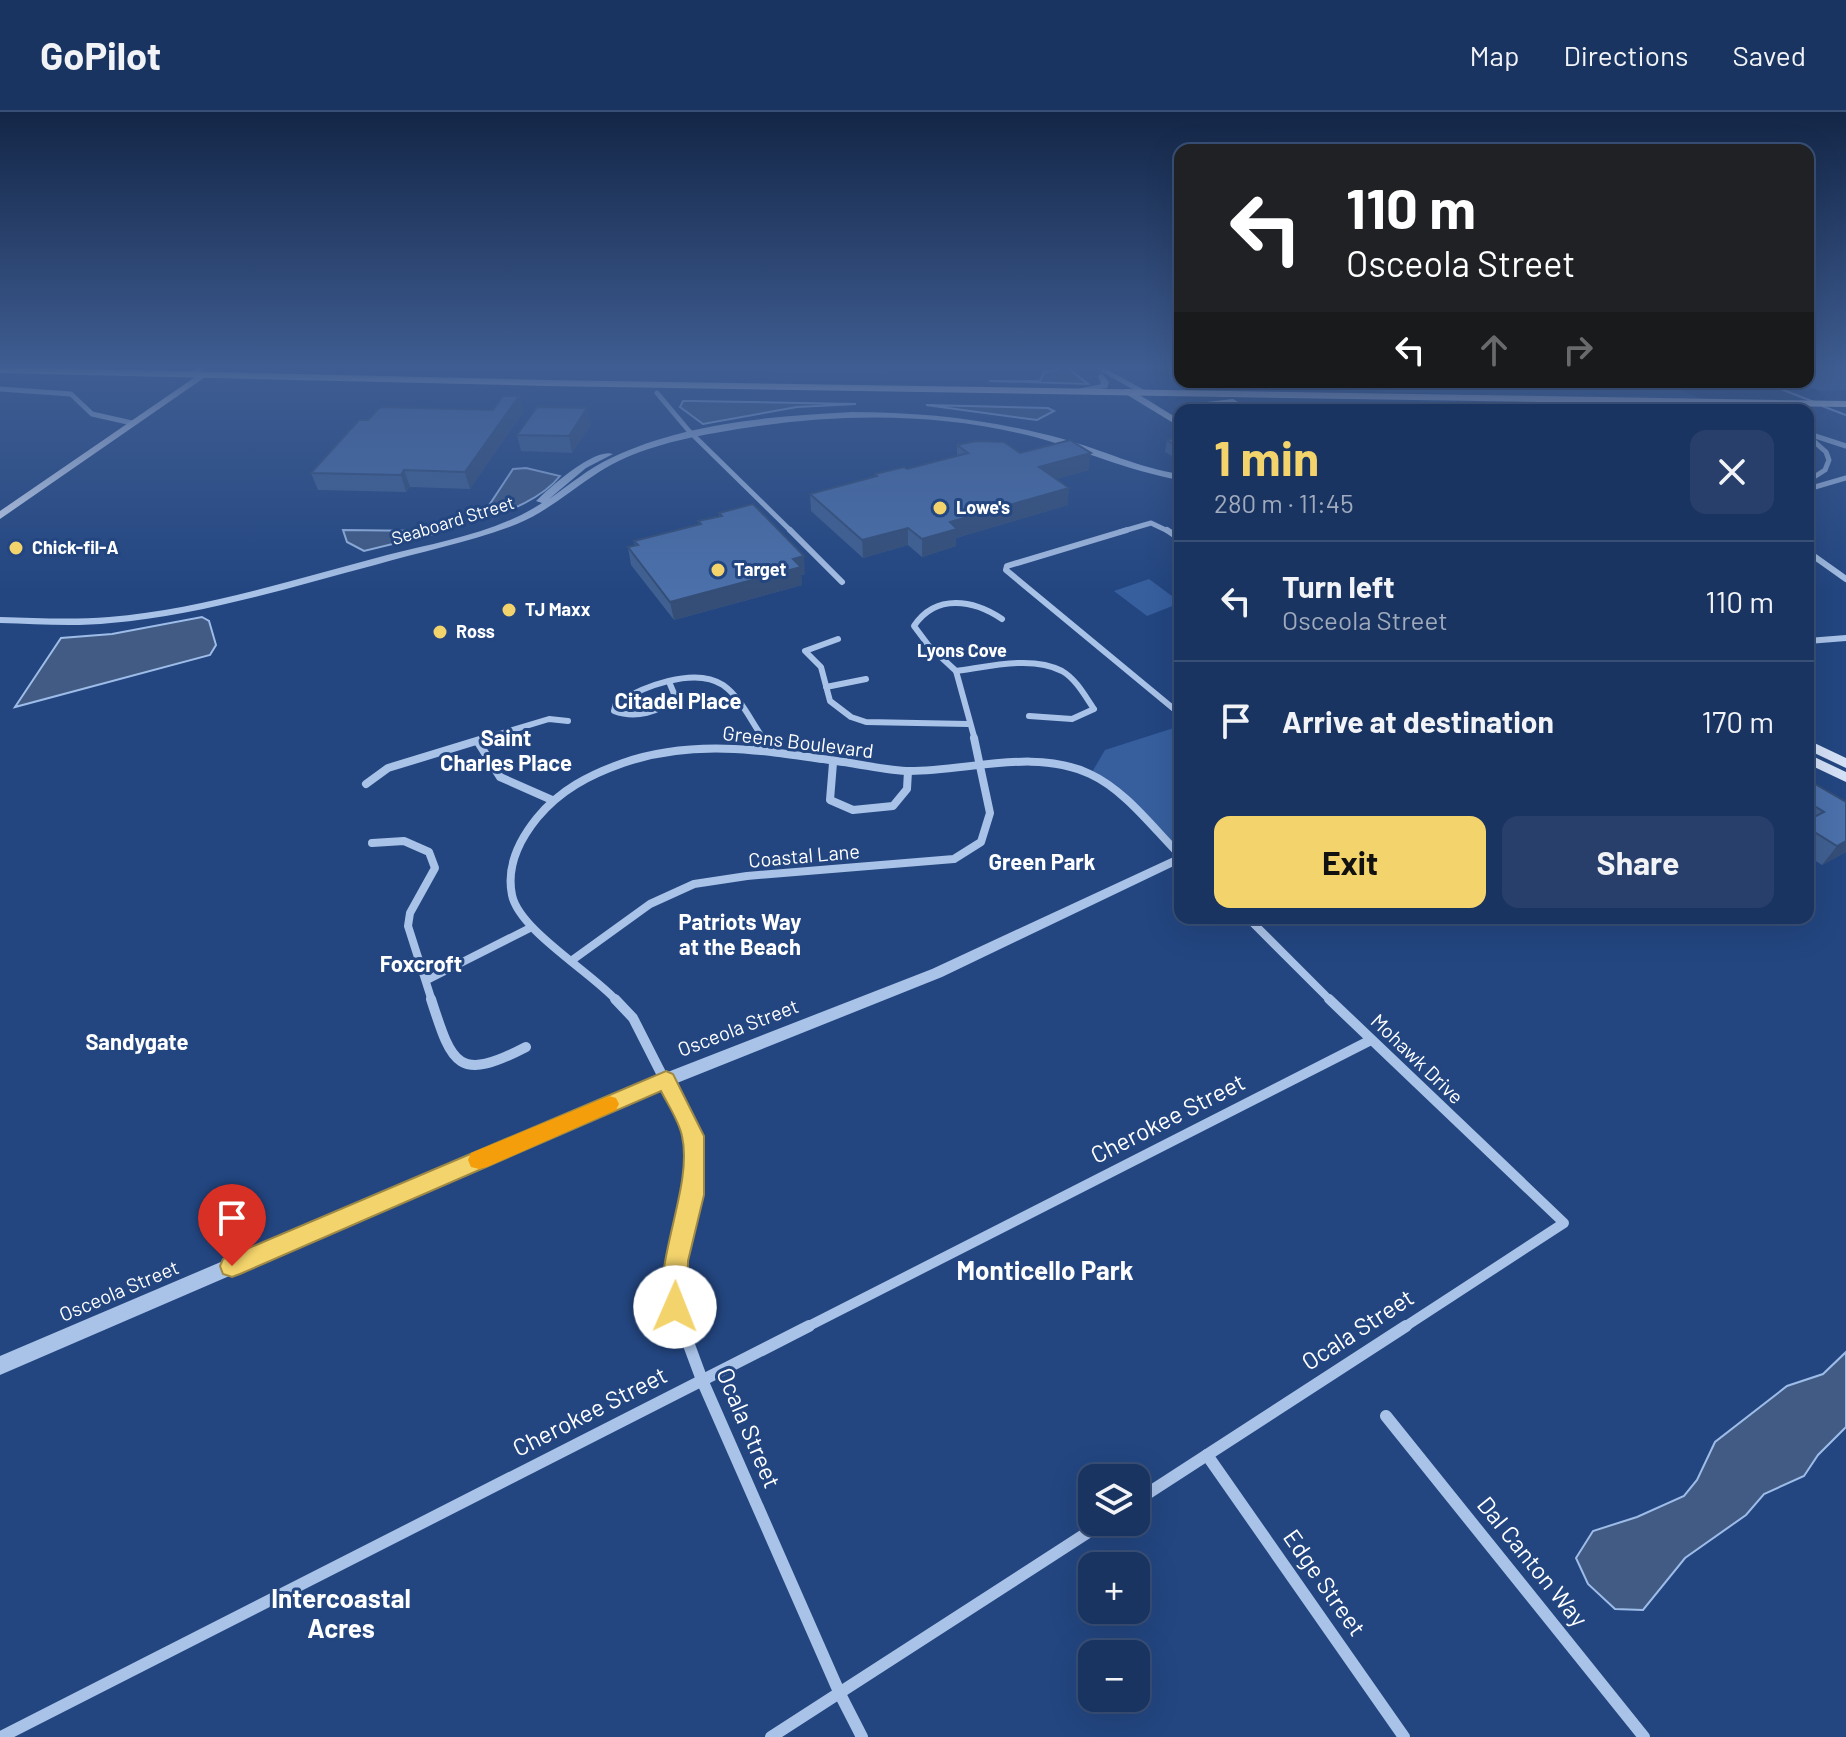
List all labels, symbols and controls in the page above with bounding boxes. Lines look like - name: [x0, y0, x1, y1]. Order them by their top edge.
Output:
- text: GoPilot: [40, 32, 161, 78]
- text: Map: [1470, 38, 1519, 72]
- text: Directions: [1563, 38, 1689, 72]
- text: Saved: [1733, 38, 1806, 72]
- text: 110 m: [1346, 173, 1476, 240]
- icon: left: [1214, 176, 1318, 280]
- text: Osceola Street: [1346, 241, 1575, 284]
- icon: left: [1388, 328, 1432, 372]
- icon: ahead: [1472, 328, 1516, 372]
- icon: right: [1556, 328, 1600, 372]
- text: 1 min: [1214, 428, 1319, 486]
- button: close: [1690, 430, 1774, 514]
- text: 280 m · 11:45: [1214, 487, 1354, 518]
- street label: Seaboard Street: [389, 491, 517, 549]
- place label: Lowe's: [956, 496, 1010, 518]
- marker: Lowe's: [931, 499, 949, 517]
- place label: Chick-fil-A: [32, 536, 119, 558]
- marker: Chick-fil-A: [7, 539, 25, 557]
- place label: Target: [734, 558, 786, 580]
- marker: Target: [709, 561, 727, 579]
- text: Turn left: [1282, 568, 1395, 604]
- icon: left: [1214, 579, 1258, 623]
- text: 110 m: [1705, 583, 1774, 619]
- place label: TJ Maxx: [525, 598, 591, 620]
- marker: TJ Maxx: [500, 601, 518, 619]
- text: Osceola Street: [1282, 604, 1448, 635]
- place label: Ross: [456, 620, 495, 642]
- marker: Ross: [431, 623, 449, 641]
- district label: Lyons Cove: [917, 639, 1007, 661]
- district label: Citadel Place: [614, 687, 742, 713]
- icon: arrive: [1214, 699, 1258, 743]
- text: Arrive at destination: [1282, 703, 1554, 739]
- text: 170 m: [1702, 703, 1774, 739]
- street label: Greens Boulevard: [721, 720, 875, 762]
- district label: Saint Charles Place: [440, 724, 572, 775]
- button: Exit: [1214, 816, 1486, 908]
- button: Share: [1502, 816, 1774, 908]
- street label: Coastal Lane: [747, 838, 861, 872]
- district label: Green Park: [989, 848, 1096, 874]
- district label: Patriots Way at the Beach: [679, 908, 801, 959]
- district label: Foxcroft: [380, 950, 462, 976]
- street label: Osceola Street: [674, 993, 801, 1061]
- street label: Mohawk Drive: [1367, 1008, 1469, 1108]
- district label: Sandygate: [85, 1028, 189, 1054]
- street label: Cherokee Street: [1085, 1066, 1249, 1169]
- pin: [198, 1184, 266, 1266]
- icon: arrive: [210, 1196, 254, 1240]
- street label: Osceola Street: [55, 1254, 182, 1326]
- district label: Monticello Park: [956, 1254, 1134, 1285]
- position arrow: [633, 1265, 717, 1349]
- street label: Ocala Street: [1296, 1282, 1419, 1376]
- street label: Cherokee Street: [507, 1359, 671, 1462]
- street label: Ocala Street: [711, 1363, 788, 1492]
- map controls: [1078, 1464, 1150, 1712]
- button: layers: [1078, 1464, 1150, 1536]
- street label: Dal Canton Way: [1472, 1490, 1595, 1632]
- street label: Edge Street: [1278, 1523, 1373, 1641]
- button: +: [1078, 1552, 1150, 1624]
- district label: Intercoastal Acres: [271, 1582, 411, 1643]
- button: −: [1078, 1640, 1150, 1712]

